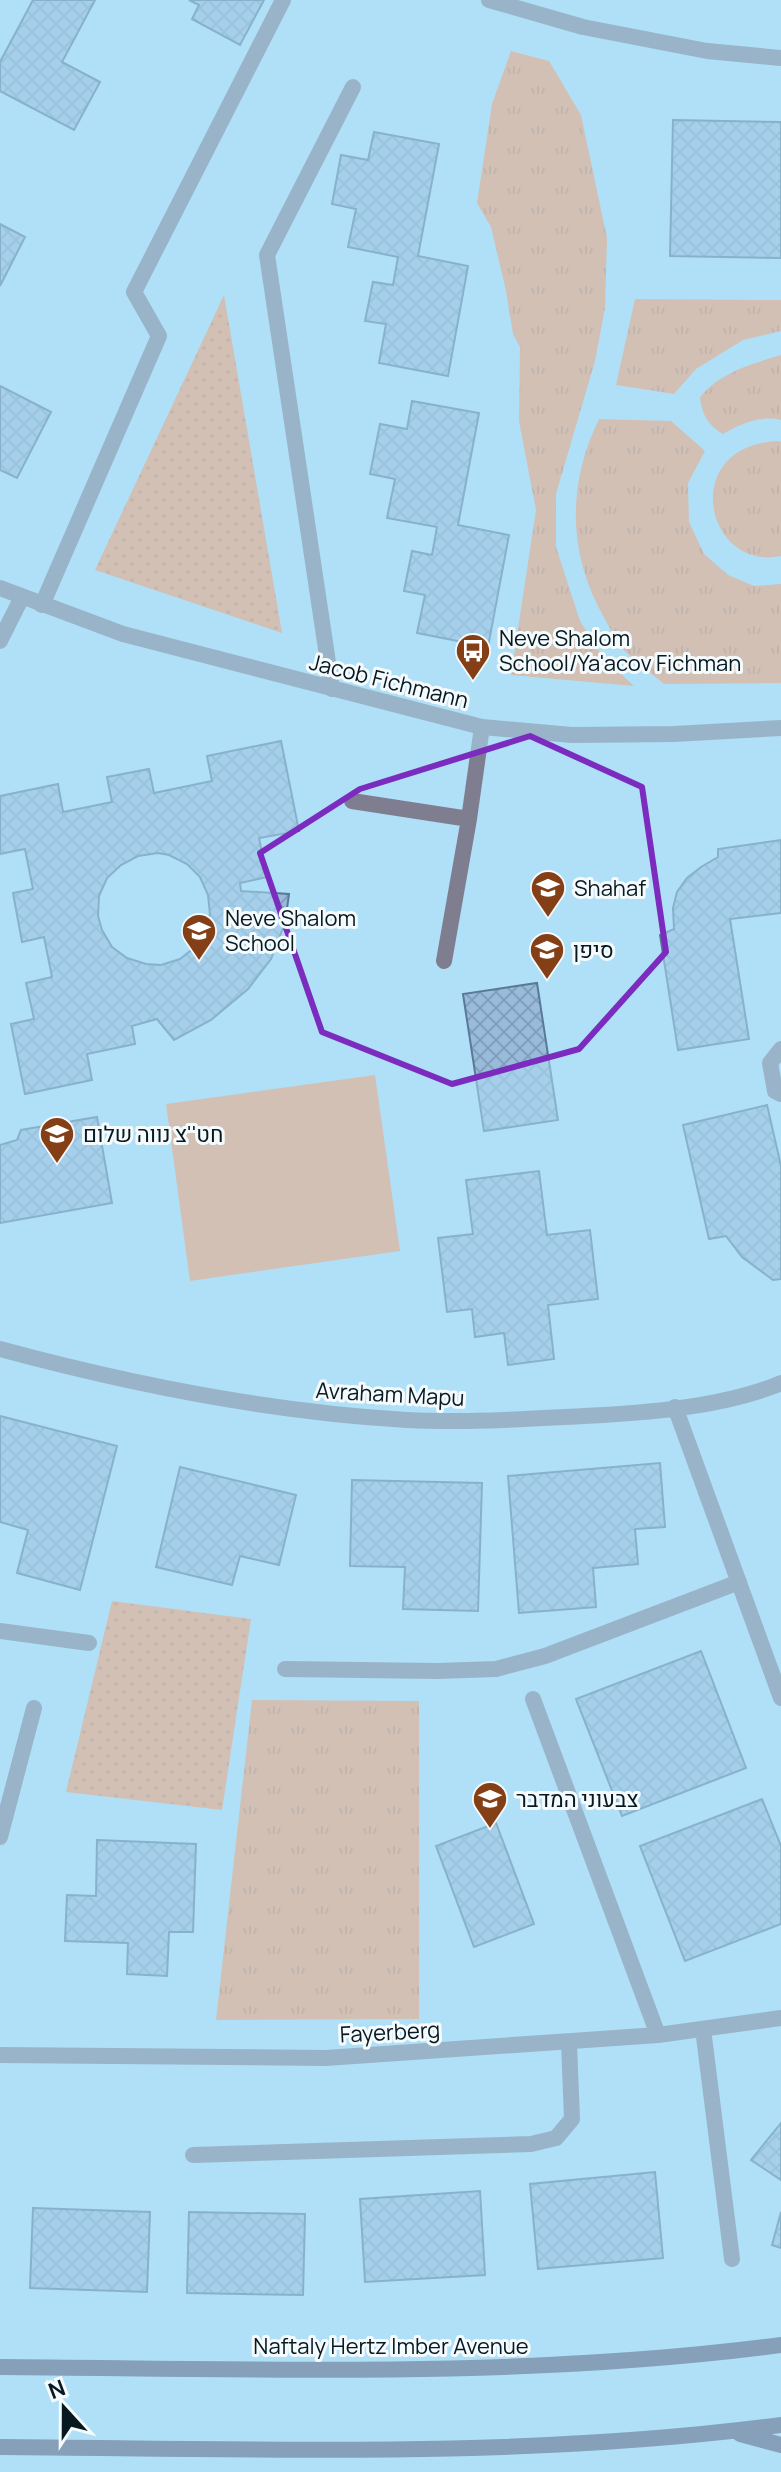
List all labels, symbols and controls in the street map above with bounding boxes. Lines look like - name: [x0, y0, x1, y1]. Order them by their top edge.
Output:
- place label: Neve Shalom School/Ya'acov Fichman: [499, 623, 741, 678]
- bus stop icon: Neve Shalom School/Ya'acov Fichman: [454, 632, 492, 682]
- street label: Jacob Fichmann: [306, 647, 472, 715]
- school or university icon: Shahaf: [529, 869, 567, 919]
- place label: Shahaf: [574, 873, 646, 903]
- place label: Neve Shalom School: [225, 903, 356, 958]
- school or university icon: Neve Shalom School: [180, 912, 218, 962]
- school or university icon: סיפן: [528, 931, 566, 981]
- place label: סיפן: [573, 935, 614, 965]
- school or university icon: חט''צ נווה שלום: [38, 1115, 76, 1165]
- place label: חט''צ נווה שלום: [83, 1119, 223, 1149]
- street label: Avraham Mapu: [315, 1375, 465, 1413]
- school or university icon: צבעוני המדבר: [471, 1780, 509, 1830]
- place label: צבעוני המדבר: [516, 1784, 639, 1814]
- street label: Fayerberg: [339, 2014, 441, 2050]
- street label: Naftaly Hertz Imber Avenue: [253, 2331, 529, 2361]
- north arrow: [24, 2368, 104, 2448]
- text: N: [44, 2372, 70, 2406]

